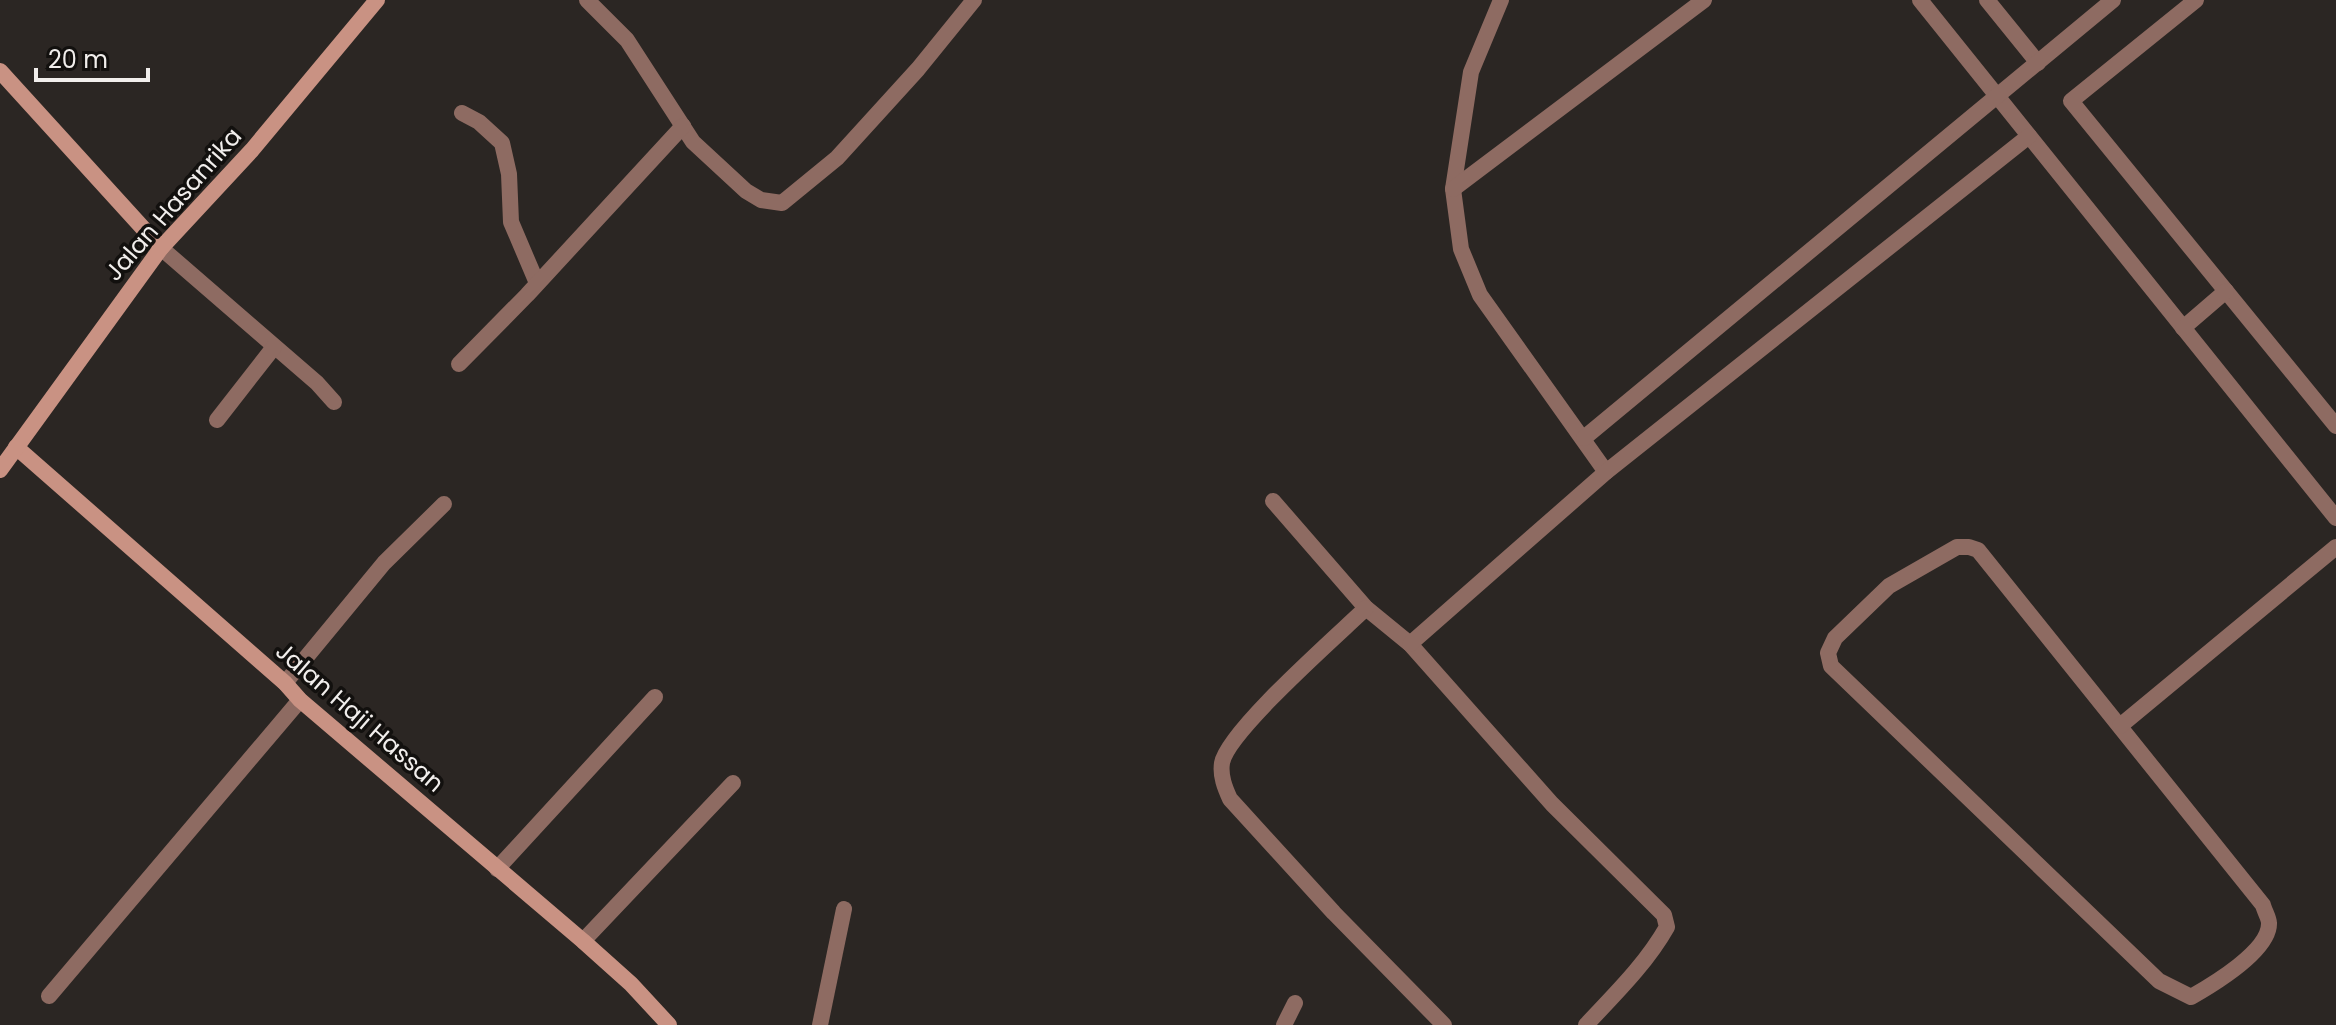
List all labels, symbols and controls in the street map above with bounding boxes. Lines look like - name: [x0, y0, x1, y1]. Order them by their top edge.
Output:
- scale bar: [36, 32, 148, 82]
- text: 20 m: [48, 43, 108, 76]
- street label: Jalan Hasanrika: [97, 120, 249, 288]
- street label: Jalan Haji Hassan: [269, 635, 451, 799]

